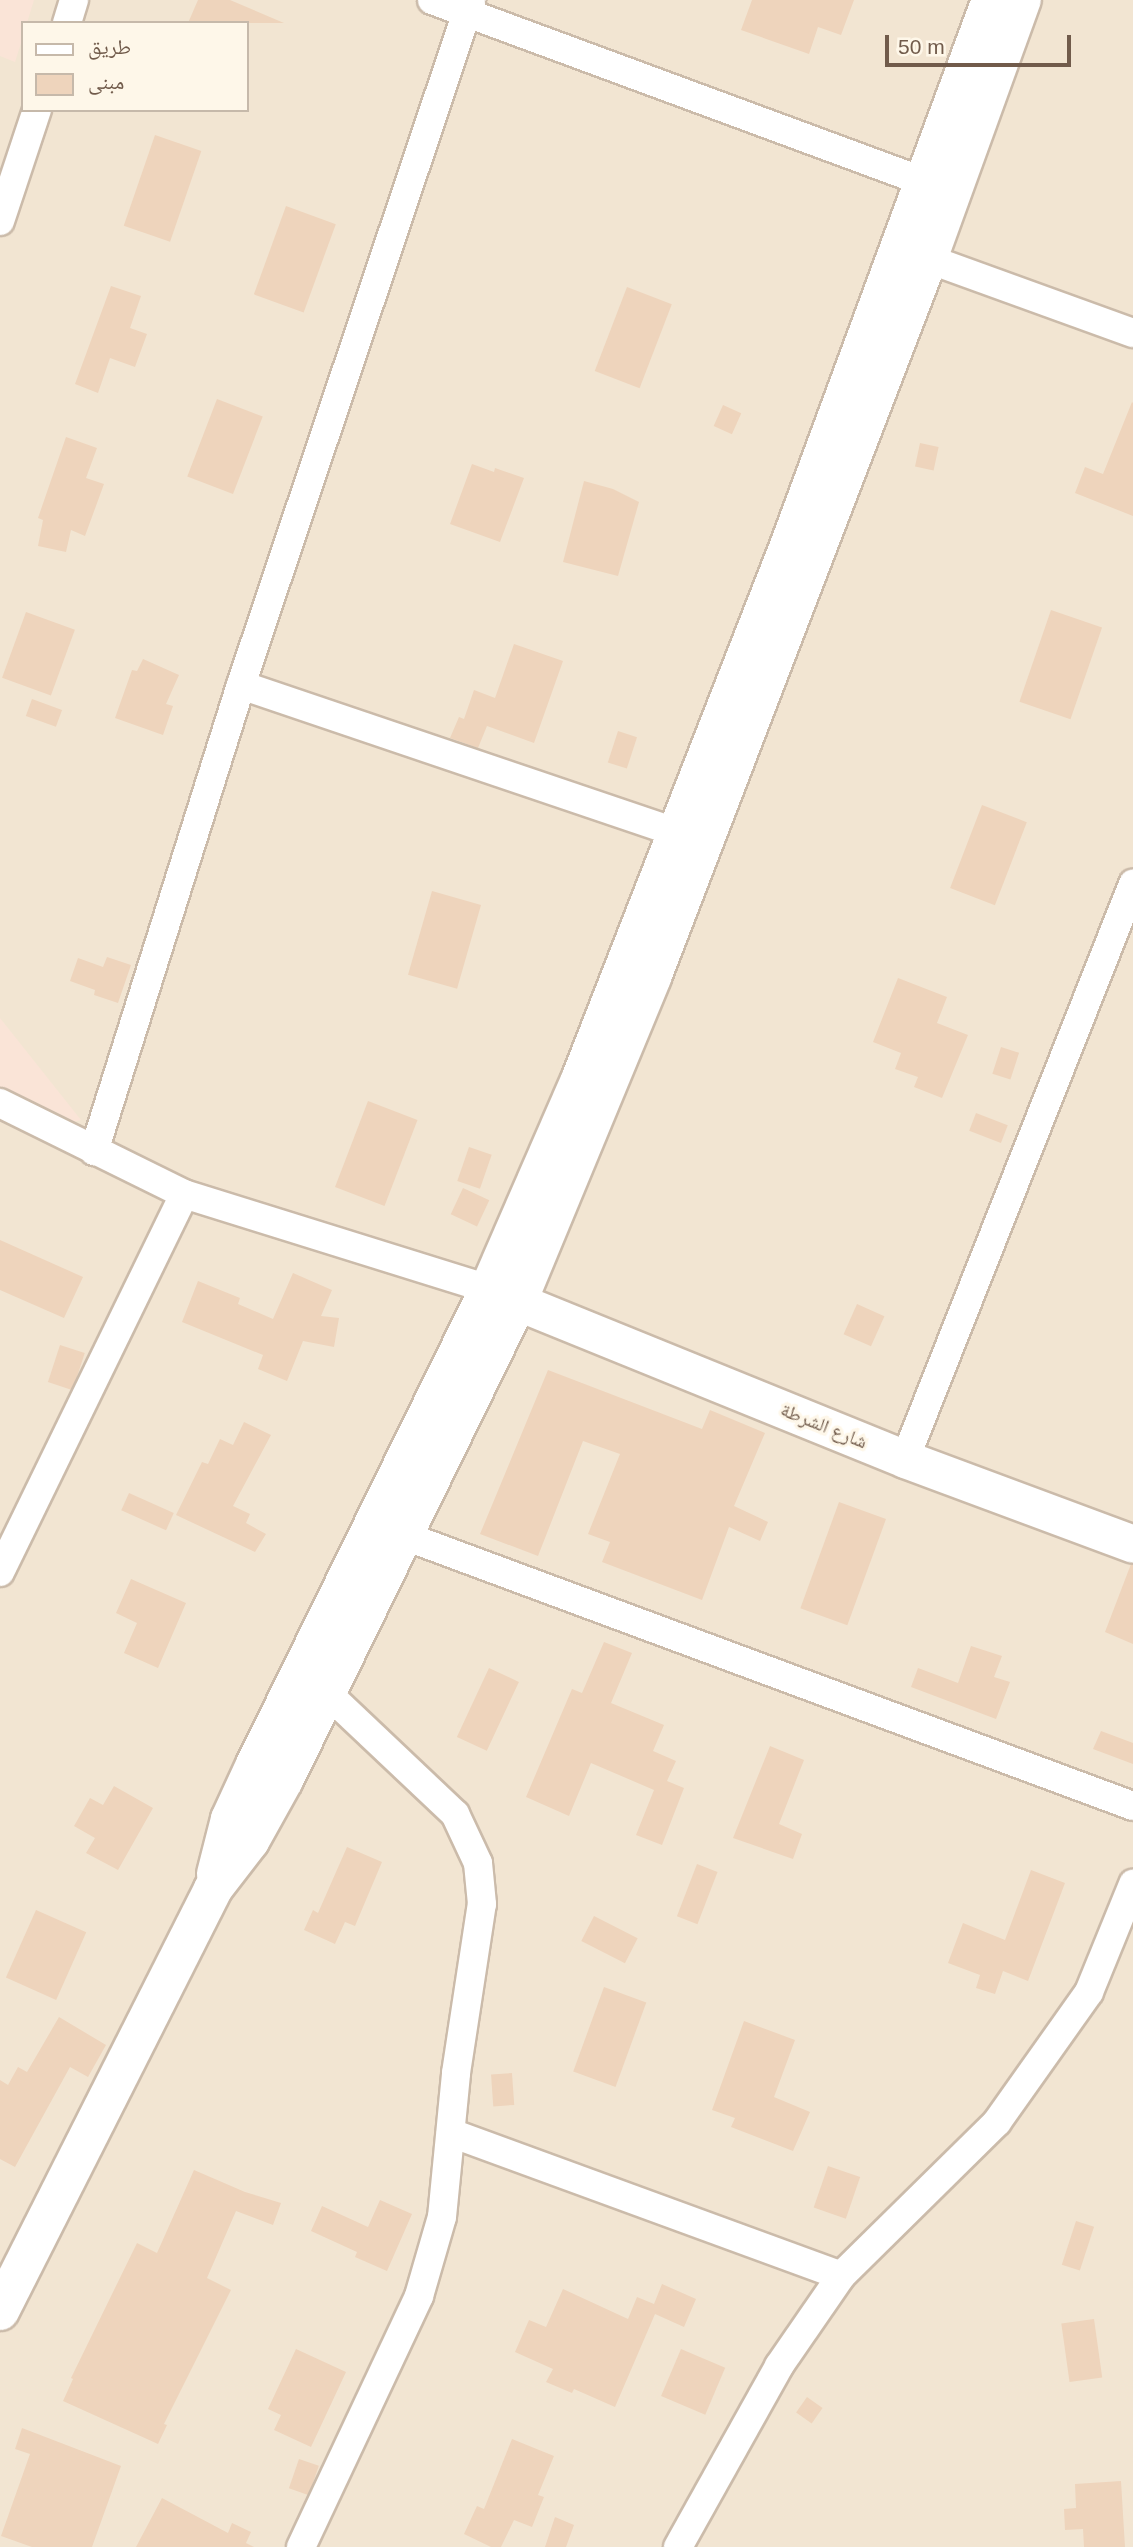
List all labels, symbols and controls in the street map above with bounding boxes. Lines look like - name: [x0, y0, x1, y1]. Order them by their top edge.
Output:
- legend: [21, 21, 248, 112]
- scale bar: [888, 21, 1074, 65]
- text: طريق: [88, 35, 131, 58]
- text: 50 m: [898, 35, 945, 58]
- text: مبنى: [88, 70, 124, 93]
- street label: شارع الشرطة: [777, 1398, 871, 1454]

